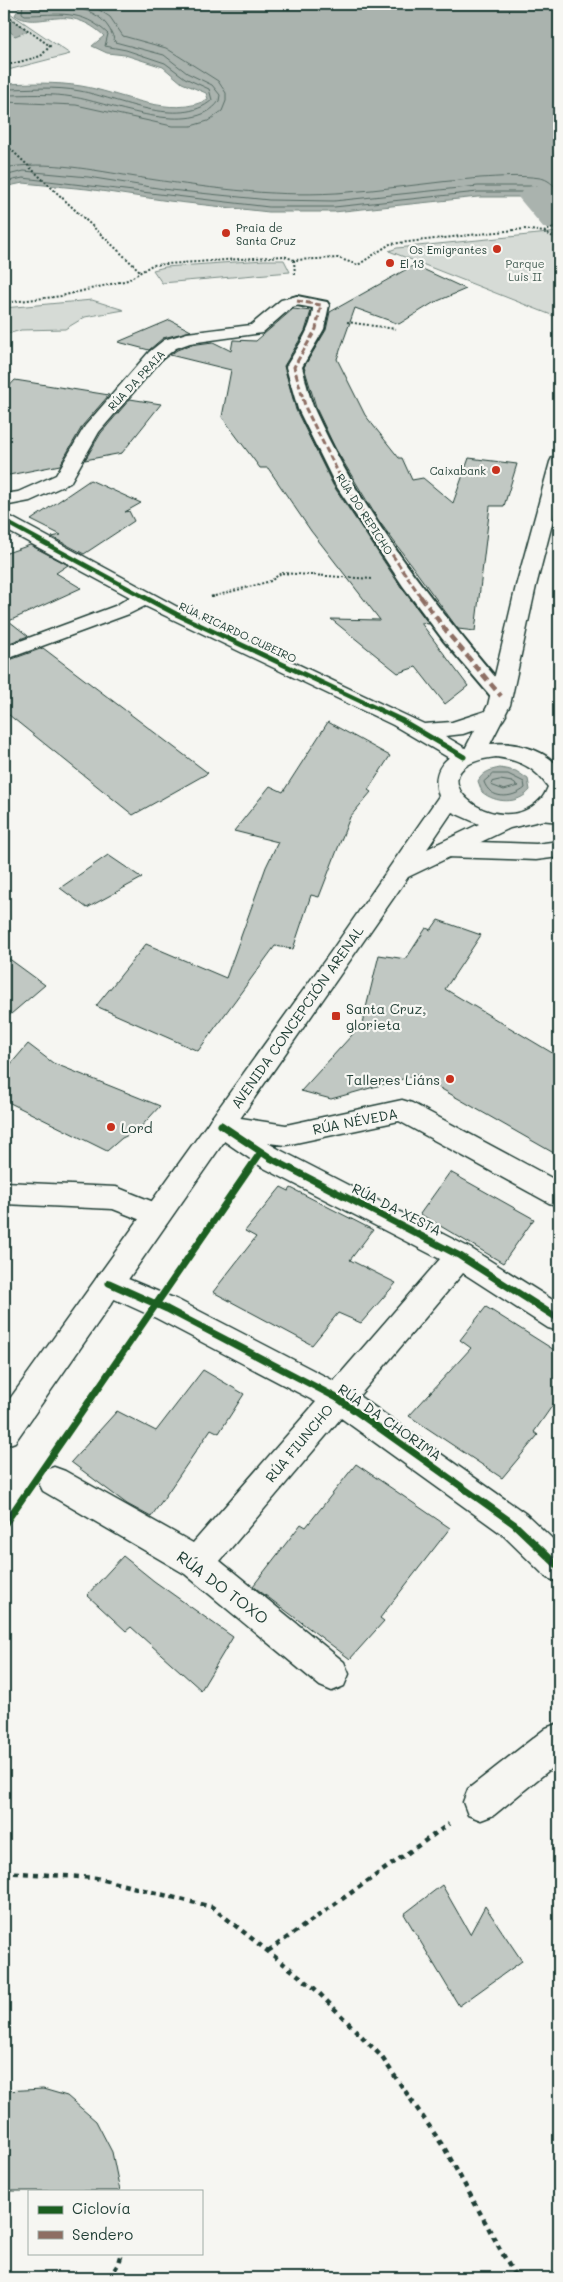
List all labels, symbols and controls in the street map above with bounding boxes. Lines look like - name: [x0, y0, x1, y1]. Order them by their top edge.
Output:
- place label: Praia de Santa Cruz: [236, 220, 296, 248]
- marker: Praia de Santa Cruz: [220, 227, 232, 239]
- place label: Os Emigrantes: [409, 242, 487, 257]
- marker: Os Emigrantes: [491, 243, 503, 255]
- place label: El 13: [400, 256, 425, 271]
- park label: Parque Luis II: [506, 256, 545, 284]
- marker: El 13: [384, 257, 396, 269]
- street label: RÚA DA PRAIA: [104, 347, 168, 413]
- place label: Caixabank: [430, 463, 486, 478]
- marker: Caixabank: [490, 464, 502, 476]
- street label: RÚA DO REPICHO: [333, 471, 397, 558]
- street label: RÚA RICARDO CUBEIRO: [177, 598, 299, 666]
- street label: AVENIDA CONCEPCIÓN ARENAL: [226, 921, 368, 1112]
- place label: Santa Cruz, glorieta: [346, 999, 426, 1034]
- marker: Santa Cruz, glorieta: [330, 1010, 342, 1022]
- place label: Talleres Liáns: [346, 1070, 440, 1089]
- marker: Talleres Liáns: [444, 1073, 456, 1085]
- street label: RÚA NÉVEDA: [311, 1103, 399, 1139]
- place label: Lord: [121, 1118, 153, 1137]
- marker: Lord: [105, 1121, 117, 1133]
- street label: RÚA DA XESTA: [349, 1178, 445, 1240]
- street label: RÚA DA CHORIMA: [334, 1379, 446, 1465]
- street label: RÚA FIUNCHO: [261, 1400, 337, 1486]
- street label: RÚA DO TOXO: [173, 1546, 273, 1628]
- legend: [28, 2190, 202, 2254]
- text: Ciclovía: [72, 2198, 131, 2218]
- text: Sendero: [72, 2224, 133, 2244]

